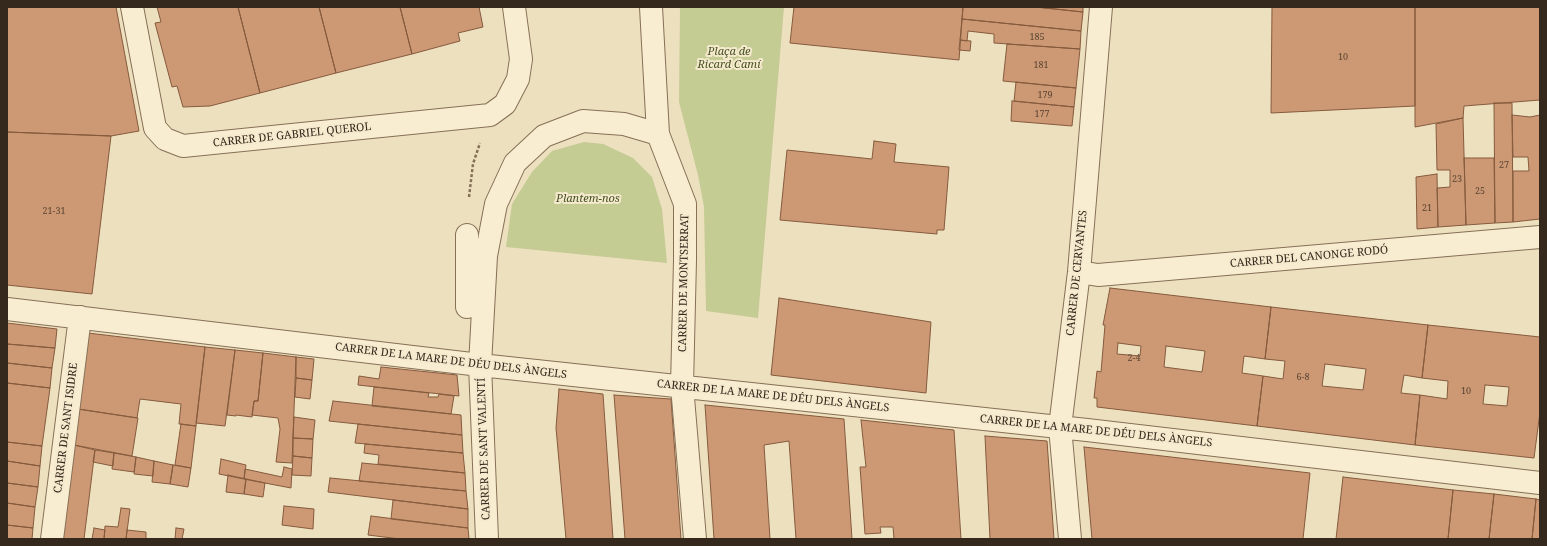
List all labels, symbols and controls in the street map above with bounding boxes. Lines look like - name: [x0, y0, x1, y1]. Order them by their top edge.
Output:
- house number: 185: [1029, 32, 1045, 42]
- park label: Plaça de Ricard Camí: [698, 45, 760, 71]
- house number: 10: [1338, 52, 1348, 62]
- house number: 181: [1033, 60, 1049, 70]
- house number: 179: [1037, 90, 1053, 100]
- house number: 177: [1034, 109, 1050, 119]
- street label: CARRER DE GABRIEL QUEROL: [212, 120, 372, 150]
- house number: 27: [1499, 160, 1509, 170]
- house number: 23: [1452, 174, 1462, 184]
- house number: 25: [1475, 186, 1485, 196]
- park label: Plantem-nos: [556, 192, 620, 206]
- house number: 21: [1422, 203, 1432, 213]
- house number: 21-31: [43, 206, 65, 216]
- street label: CARRER DE CERVANTES: [1064, 209, 1090, 337]
- street label: CARRER DE MONTSERRAT: [676, 214, 692, 352]
- street label: CARRER DEL CANONGE RODÓ: [1229, 244, 1389, 270]
- street label: CARRER DE LA MARE DE DÉU DELS ÀNGELS: [334, 340, 568, 382]
- house number: 2-4: [1128, 353, 1140, 363]
- street label: CARRER DE SANT ISIDRE: [51, 362, 81, 494]
- house number: 6-8: [1297, 372, 1309, 382]
- street label: CARRER DE LA MARE DE DÉU DELS ÀNGELS: [656, 377, 890, 415]
- street label: CARRER DE SANT VALENTÍ: [475, 378, 493, 520]
- house number: 10: [1461, 386, 1471, 396]
- street label: CARRER DE LA MARE DE DÉU DELS ÀNGELS: [979, 412, 1213, 450]

